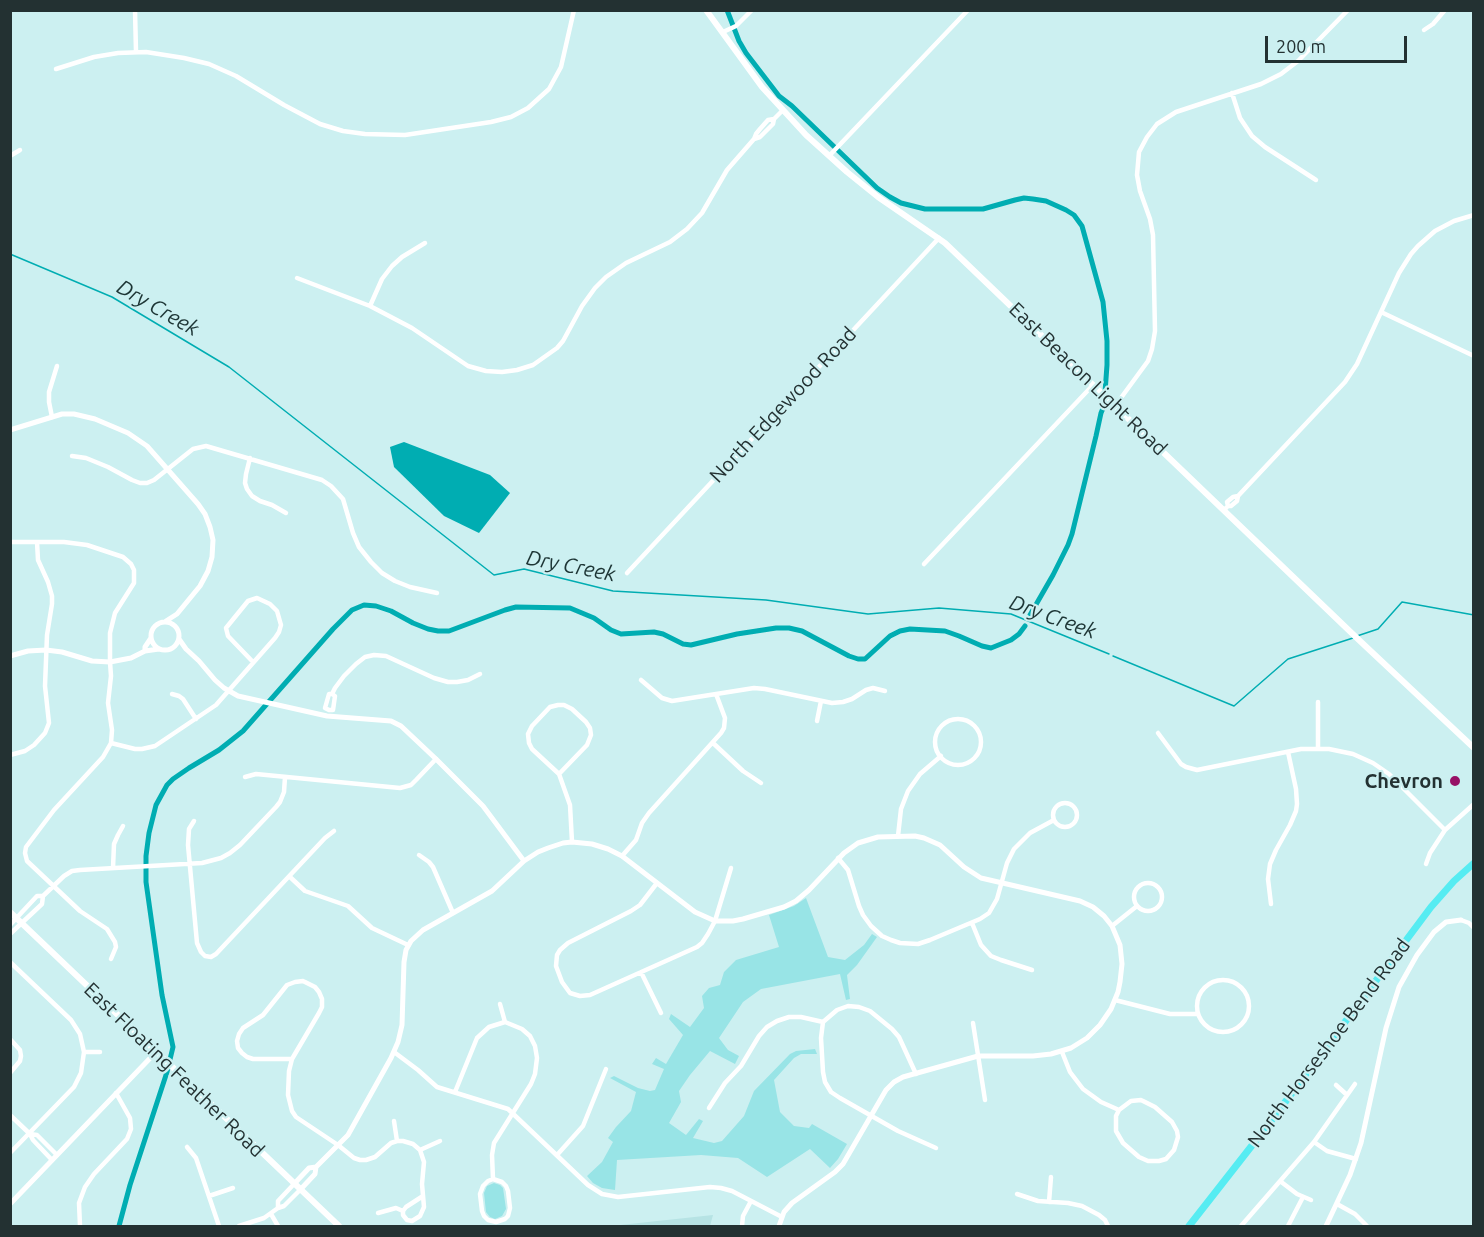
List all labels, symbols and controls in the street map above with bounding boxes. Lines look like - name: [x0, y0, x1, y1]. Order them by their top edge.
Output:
- scale bar: [1268, 24, 1410, 62]
- text: 200 m: [1276, 36, 1326, 56]
- water label: Dry Creek: [112, 274, 204, 342]
- street label: East Beacon Light Road: [1004, 297, 1172, 461]
- street label: North Edgewood Road: [705, 322, 861, 488]
- water label: Dry Creek: [524, 545, 618, 587]
- water label: Dry Creek: [1006, 590, 1100, 644]
- place label: Chevron: [1364, 769, 1443, 793]
- marker: Chevron: [1448, 774, 1462, 788]
- street label: North Horseshoe Bend Road: [1243, 934, 1415, 1152]
- street label: East Floating Feather Road: [79, 978, 269, 1162]

